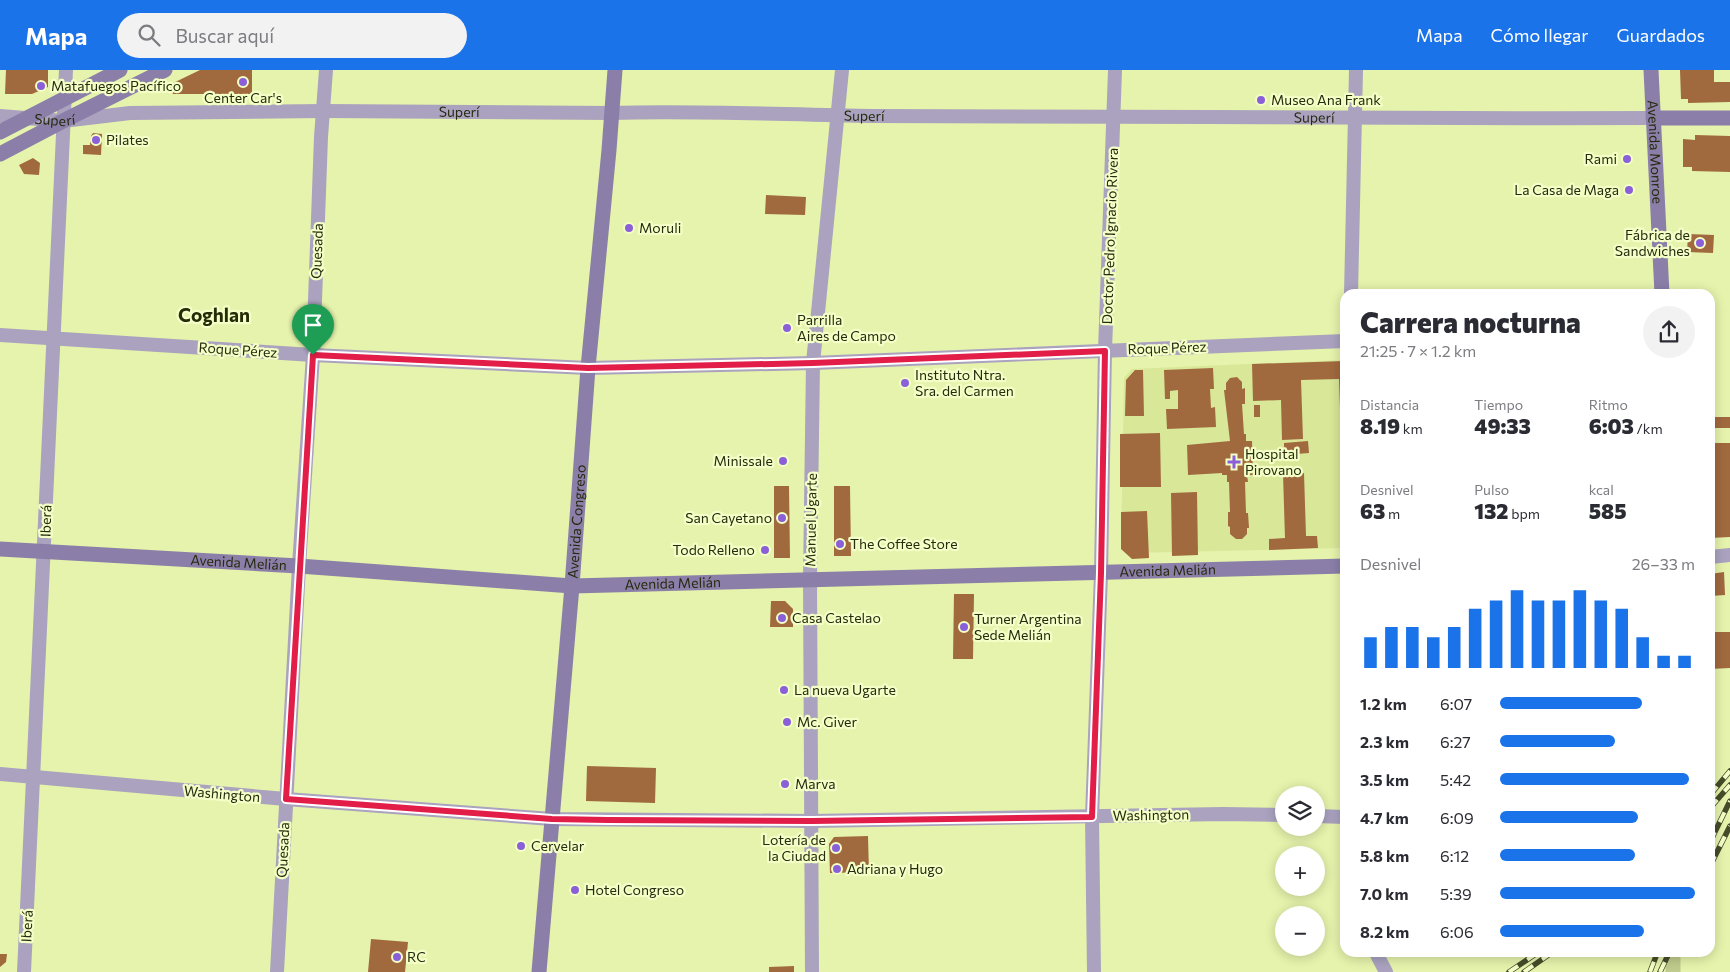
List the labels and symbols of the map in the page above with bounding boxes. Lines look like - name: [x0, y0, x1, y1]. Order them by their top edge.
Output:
- marker: Center Car's: [237, 76, 249, 88]
- place label: Matafuegos Pacífico: [51, 77, 181, 94]
- marker: Matafuegos Pacífico: [35, 80, 47, 92]
- place label: Center Car's: [204, 89, 282, 106]
- place label: Museo Ana Frank: [1271, 91, 1381, 108]
- marker: Museo Ana Frank: [1255, 94, 1267, 106]
- street label: Avenida Monroe: [1644, 99, 1667, 204]
- street label: Superí: [439, 103, 480, 120]
- street label: Superí: [844, 107, 885, 124]
- street label: Superí: [1294, 109, 1335, 126]
- street label: Superí: [34, 110, 77, 129]
- place label: Pilates: [106, 131, 149, 148]
- marker: Pilates: [90, 134, 102, 146]
- street label: Doctor Pedro Ignacio Rivera: [1098, 147, 1121, 325]
- place label: Rami: [1585, 150, 1617, 167]
- marker: Rami: [1621, 153, 1633, 165]
- place label: La Casa de Maga: [1514, 181, 1619, 198]
- marker: La Casa de Maga: [1623, 184, 1635, 196]
- place label: Moruli: [639, 219, 681, 236]
- marker: Moruli: [623, 222, 635, 234]
- street label: Quesada: [307, 223, 326, 279]
- place label: Fábrica de Sandwiches: [1615, 226, 1690, 259]
- marker: Fábrica de Sandwiches: [1694, 237, 1706, 249]
- district label: Coghlan: [178, 303, 250, 326]
- pin: [292, 304, 334, 355]
- place label: Parrilla Aires de Campo: [797, 311, 896, 344]
- marker: Parrilla Aires de Campo: [781, 322, 793, 334]
- street label: Roque Pérez: [198, 338, 278, 361]
- street label: Roque Pérez: [1127, 338, 1207, 357]
- place label: Instituto Ntra. Sra. del Carmen: [915, 366, 1014, 399]
- marker: Instituto Ntra. Sra. del Carmen: [899, 377, 911, 389]
- place label: Hospital Pirovano: [1245, 445, 1302, 478]
- place label: Minissale: [713, 452, 773, 469]
- marker: Minissale: [777, 455, 789, 467]
- marker: Hospital Pirovano: [1227, 455, 1241, 469]
- street label: Avenida Congreso: [564, 464, 589, 579]
- street label: Manuel Ugarte: [801, 473, 820, 567]
- street label: Iberá: [36, 505, 55, 537]
- place label: San Cayetano: [685, 509, 772, 526]
- marker: San Cayetano: [776, 512, 788, 524]
- place label: The Coffee Store: [850, 535, 958, 552]
- marker: The Coffee Store: [834, 538, 846, 550]
- place label: Todo Relleno: [672, 541, 755, 558]
- marker: Todo Relleno: [759, 544, 771, 556]
- street label: Avenida Melián: [190, 551, 287, 573]
- street label: Avenida Melián: [1119, 560, 1216, 580]
- street label: Avenida Melián: [624, 573, 721, 593]
- place label: Casa Castelao: [792, 609, 881, 626]
- place label: Turner Argentina Sede Melián: [974, 610, 1082, 643]
- marker: Casa Castelao: [776, 612, 788, 624]
- marker: Turner Argentina Sede Melián: [958, 621, 970, 633]
- place label: La nueva Ugarte: [794, 681, 896, 698]
- marker: La nueva Ugarte: [778, 684, 790, 696]
- place label: Mc. Giver: [797, 713, 857, 730]
- marker: Mc. Giver: [781, 716, 793, 728]
- place label: Marva: [795, 775, 836, 792]
- marker: Marva: [779, 778, 791, 790]
- street label: Washington: [183, 782, 261, 805]
- street label: Washington: [1113, 805, 1189, 824]
- street label: Quesada: [273, 822, 292, 878]
- place label: Lotería de la Ciudad: [762, 831, 826, 864]
- place label: Cervelar: [531, 837, 585, 854]
- marker: Cervelar: [515, 840, 527, 852]
- marker: Lotería de la Ciudad: [830, 842, 842, 854]
- place label: Adriana y Hugo: [847, 860, 943, 877]
- marker: Adriana y Hugo: [831, 863, 843, 875]
- place label: Hotel Congreso: [585, 881, 684, 898]
- marker: Hotel Congreso: [569, 884, 581, 896]
- street label: Iberá: [17, 909, 36, 943]
- place label: RC: [407, 948, 426, 965]
- marker: RC: [391, 951, 403, 963]

